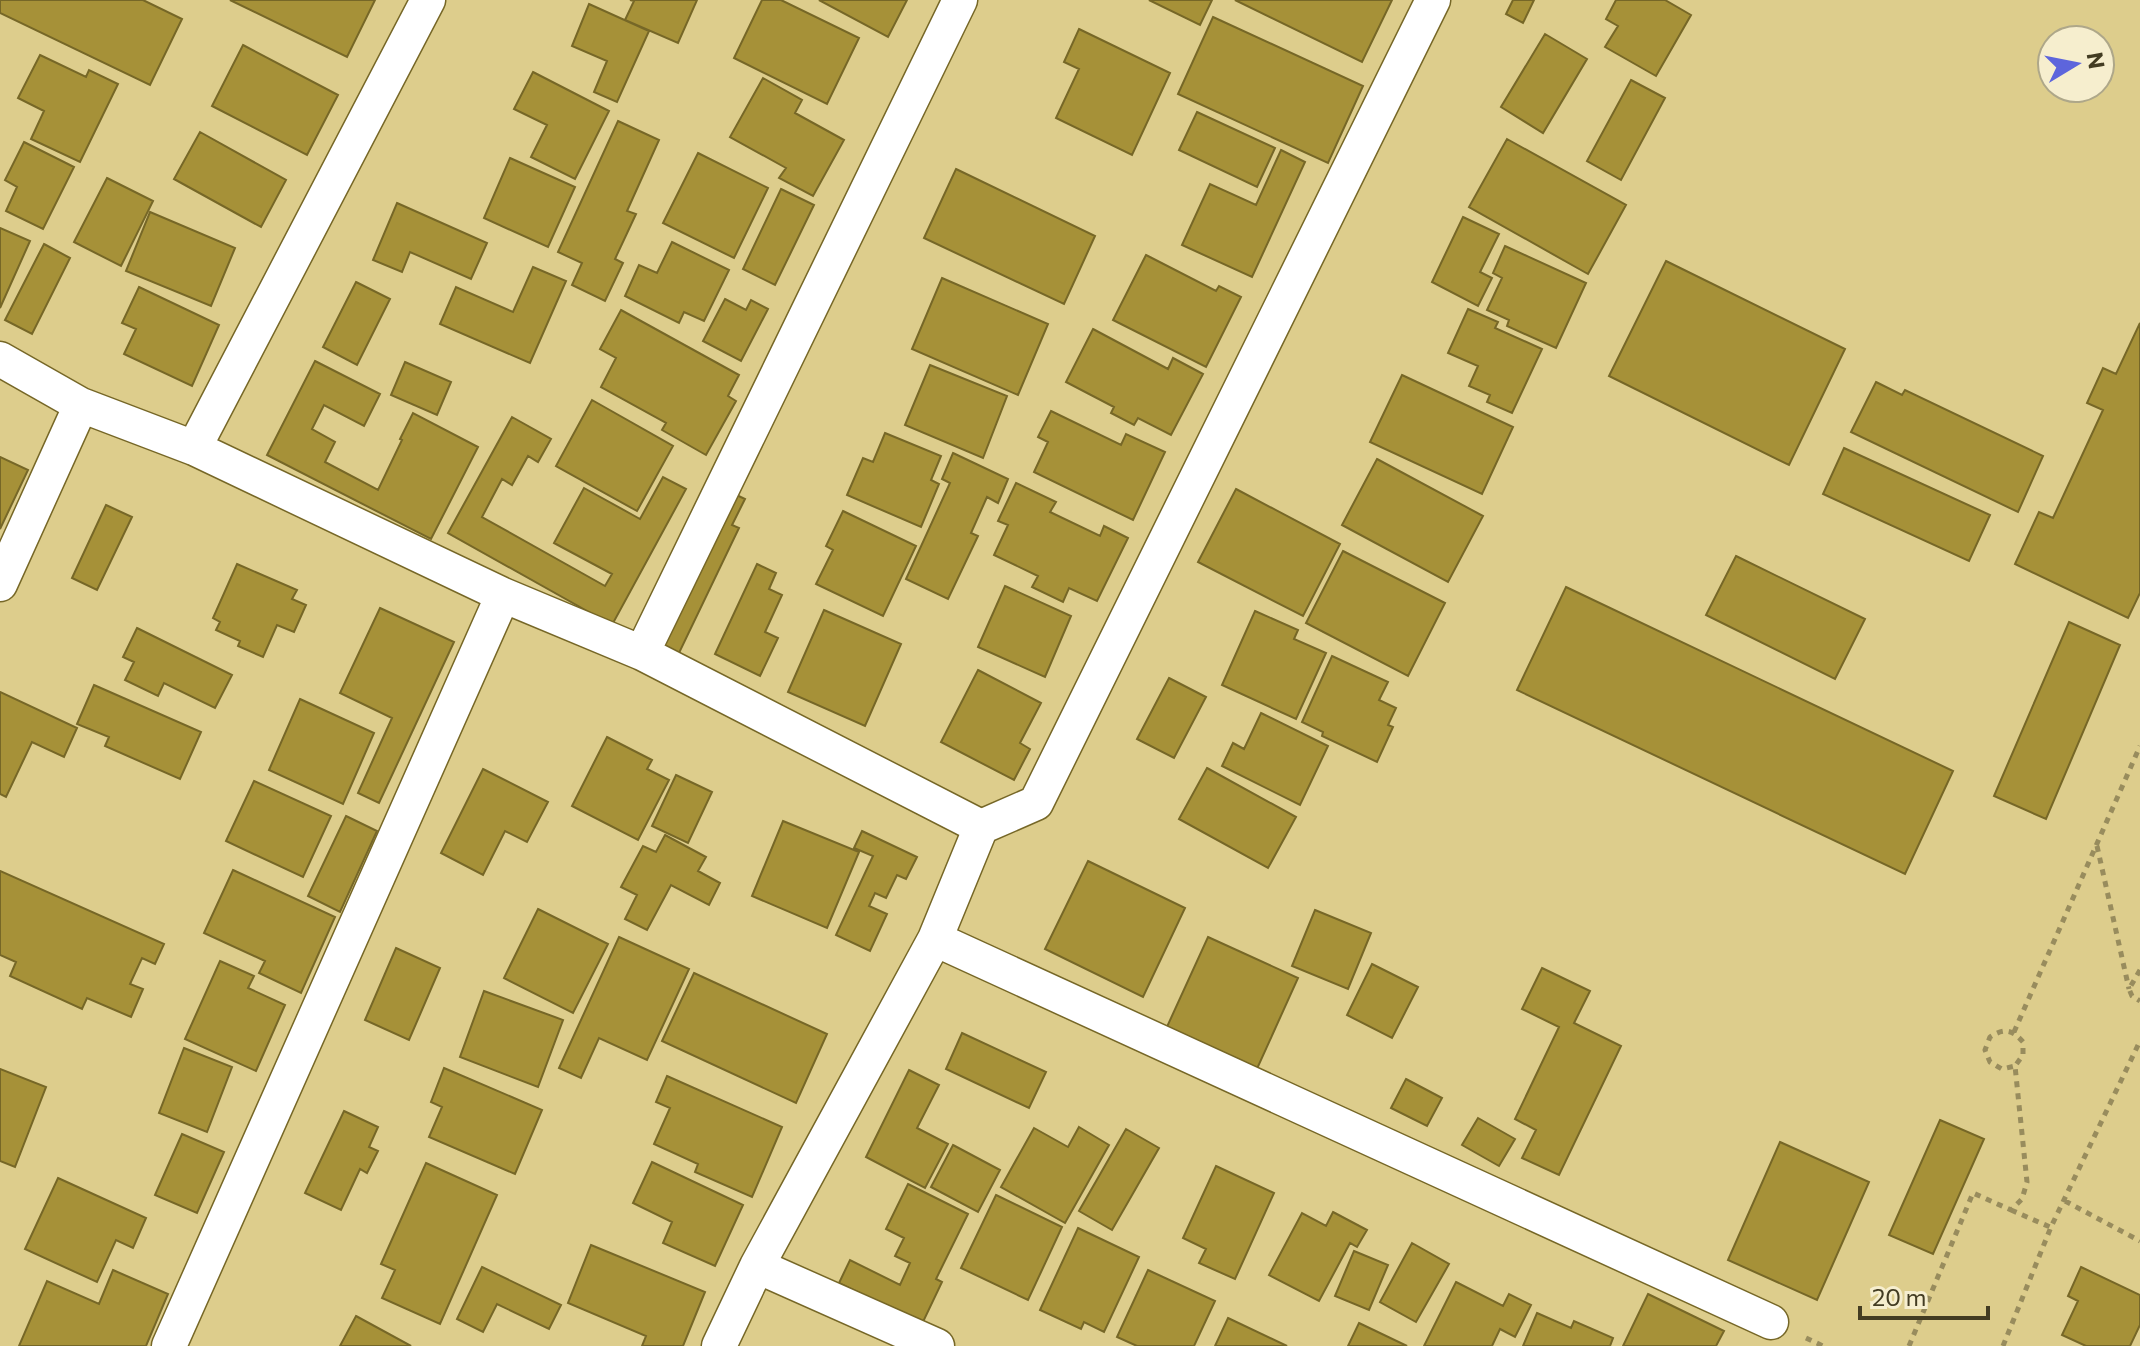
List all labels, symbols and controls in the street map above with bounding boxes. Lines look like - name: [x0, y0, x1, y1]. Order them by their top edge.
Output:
- north arrow: [2036, 24, 2116, 104]
- text: N: [2081, 50, 2111, 71]
- scale bar: [1860, 1270, 1988, 1320]
- text: 20 m: [1872, 1282, 1926, 1311]

